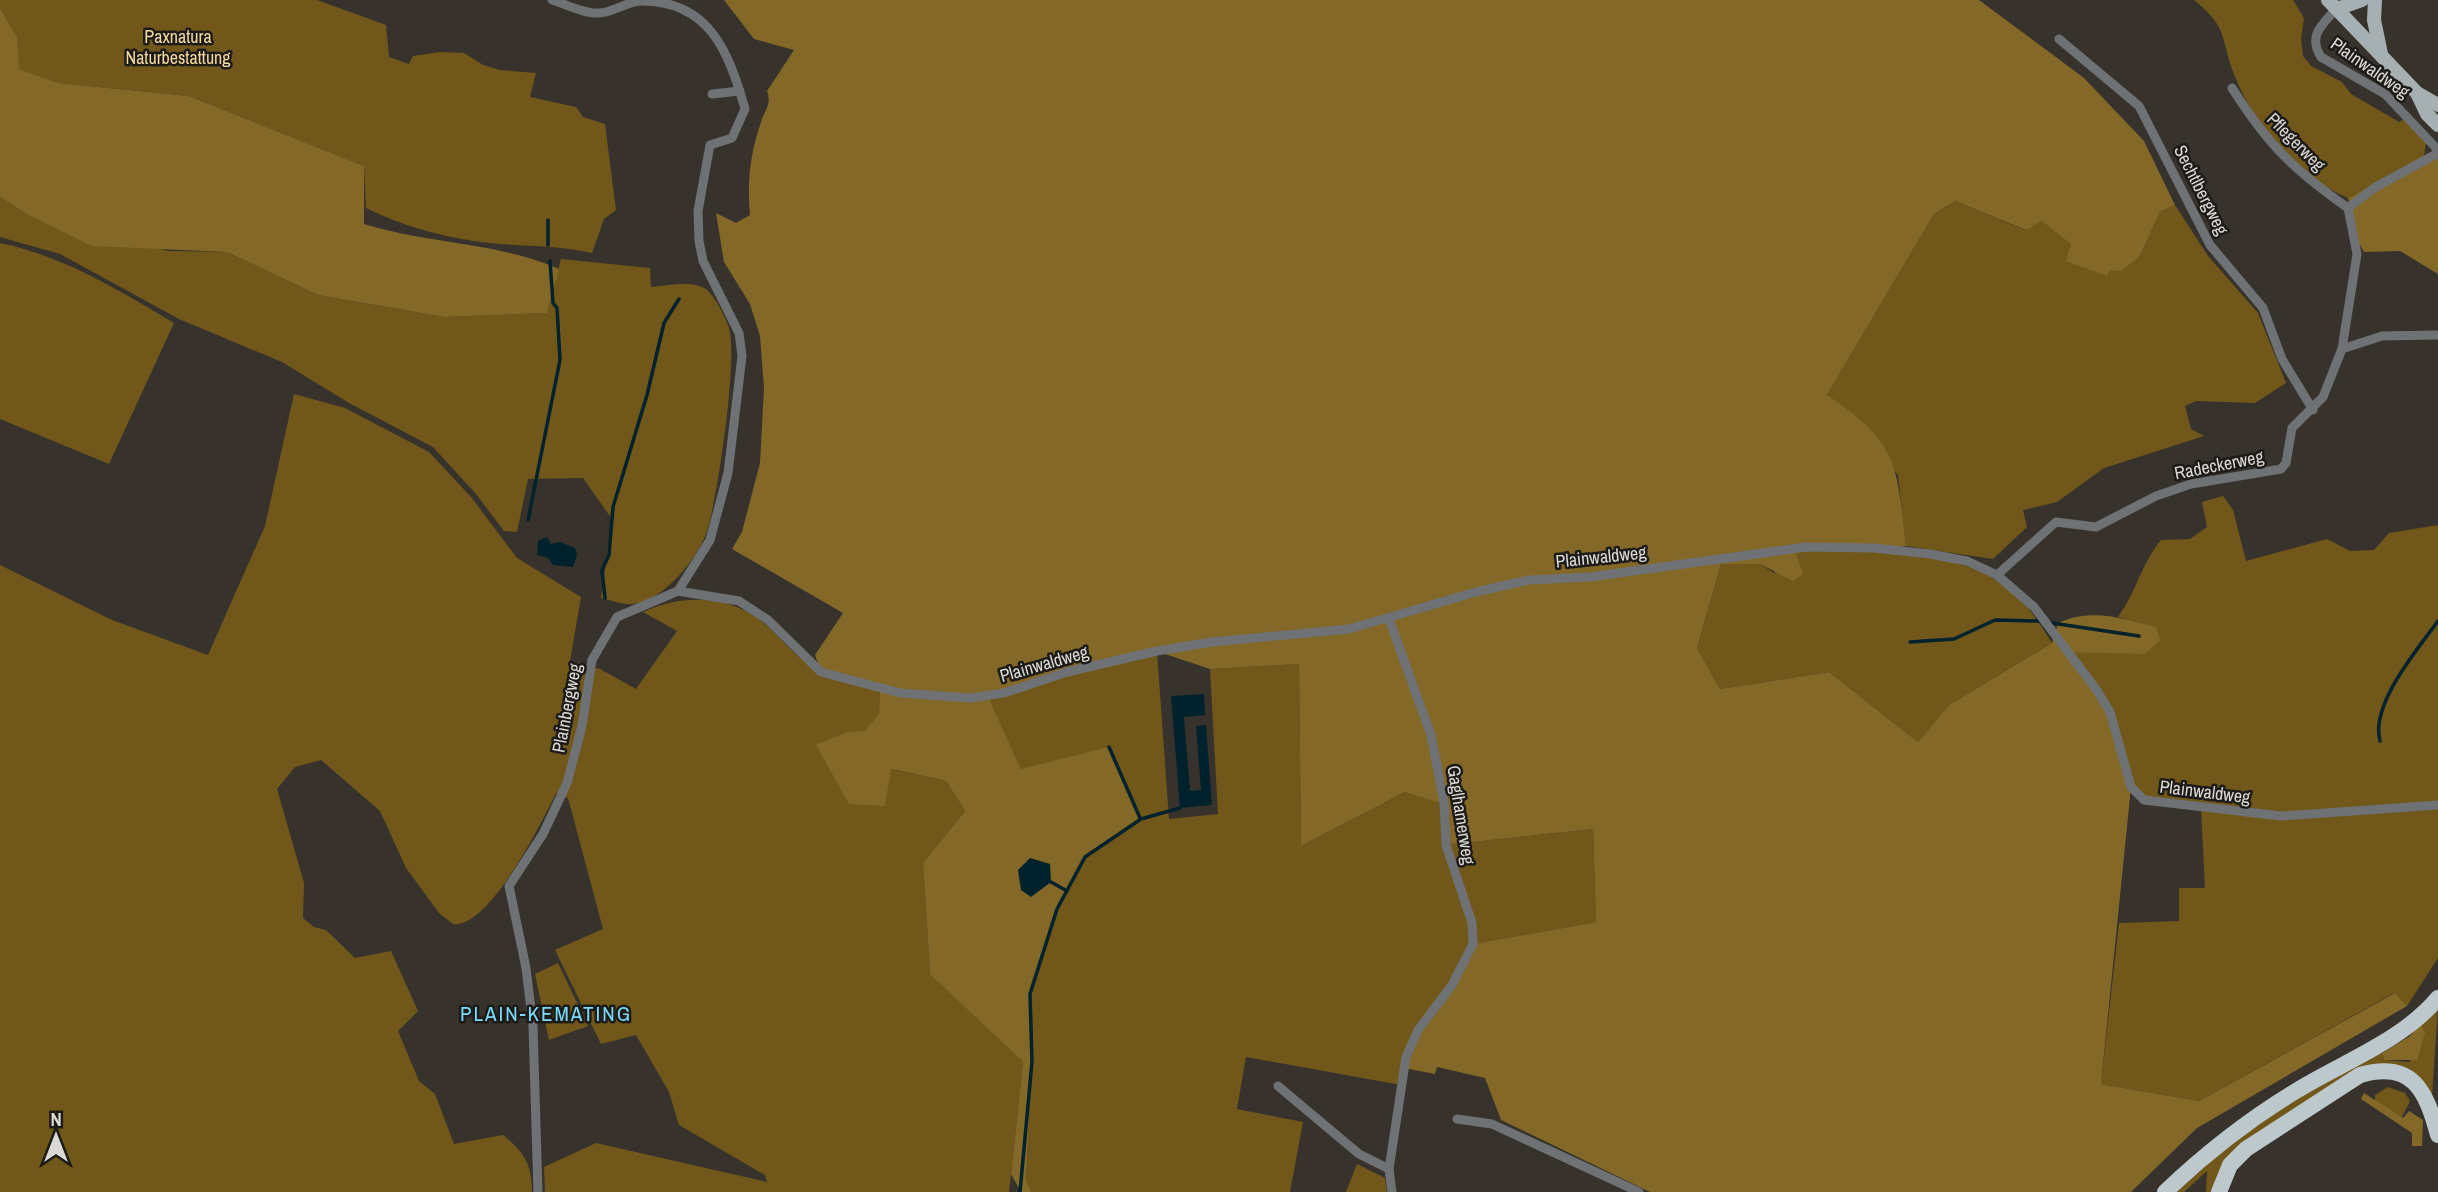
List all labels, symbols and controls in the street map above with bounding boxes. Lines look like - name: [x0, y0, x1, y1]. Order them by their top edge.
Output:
- park label: Paxnatura Naturbestattung: [125, 24, 231, 70]
- street label: Plainwaldweg: [2326, 31, 2415, 104]
- street label: Pflegerweg: [2261, 107, 2332, 177]
- street label: Sechtlbergweg: [2168, 141, 2235, 240]
- street label: Radeckerweg: [2172, 443, 2266, 485]
- street label: Plainwaldweg: [1554, 539, 1648, 574]
- street label: Plainwaldweg: [997, 639, 1092, 688]
- street label: Plainbergweg: [546, 660, 588, 755]
- street label: Gaglhamerweg: [1441, 764, 1482, 867]
- street label: Plainwaldweg: [2158, 774, 2253, 810]
- district label: PLAIN-KEMATING: [460, 999, 632, 1028]
- north arrow: [21, 1101, 91, 1171]
- text: N: [50, 1106, 62, 1132]

